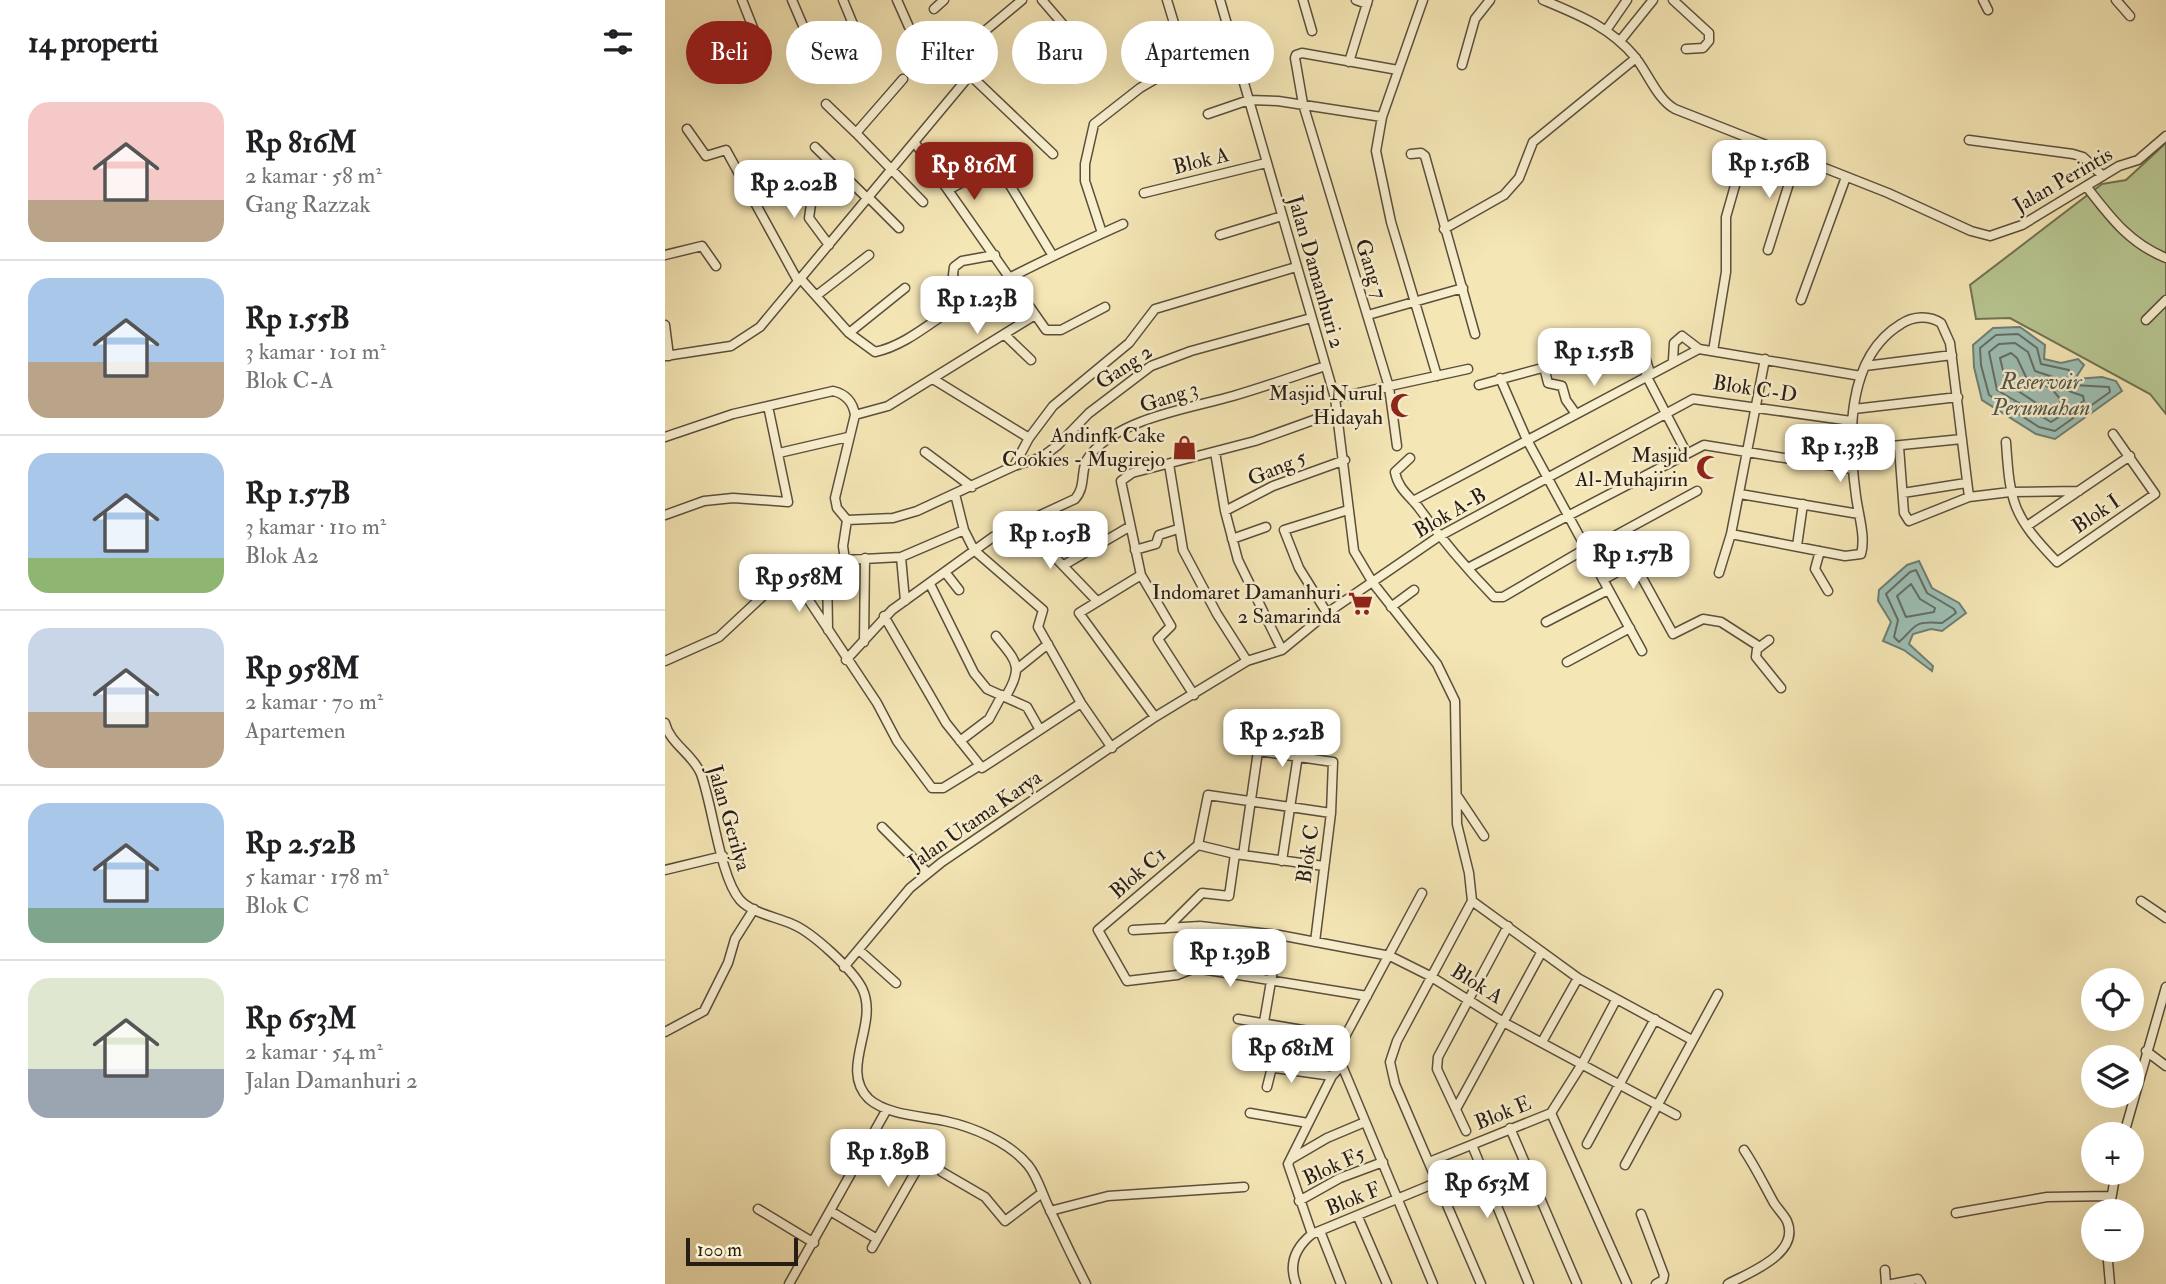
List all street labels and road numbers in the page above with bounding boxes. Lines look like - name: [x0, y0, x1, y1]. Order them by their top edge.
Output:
- street label: Blok A: [1170, 141, 1232, 181]
- street label: Jalan Perintis: [2008, 141, 2117, 220]
- street label: Jalan Damanhuri 2: [1281, 192, 1351, 351]
- street label: Gang 7: [1349, 236, 1393, 303]
- street label: Gang 2: [1091, 338, 1157, 396]
- street label: Blok C-D: [1711, 369, 1799, 409]
- street label: Gang 3: [1136, 375, 1202, 419]
- street label: Gang 5: [1244, 443, 1311, 492]
- street label: Blok A-B: [1409, 481, 1491, 545]
- street label: Blok I: [2067, 488, 2125, 540]
- street label: Jalan Gerilya: [701, 761, 757, 874]
- street label: Jalan Utama Karya: [902, 764, 1047, 877]
- street label: Blok C: [1291, 823, 1325, 885]
- street label: Blok C1: [1104, 841, 1172, 905]
- street label: Blok A: [1446, 958, 1508, 1010]
- street label: Blok E: [1471, 1090, 1535, 1136]
- street label: Blok F5: [1298, 1140, 1370, 1192]
- street label: Blok F: [1322, 1176, 1384, 1222]

